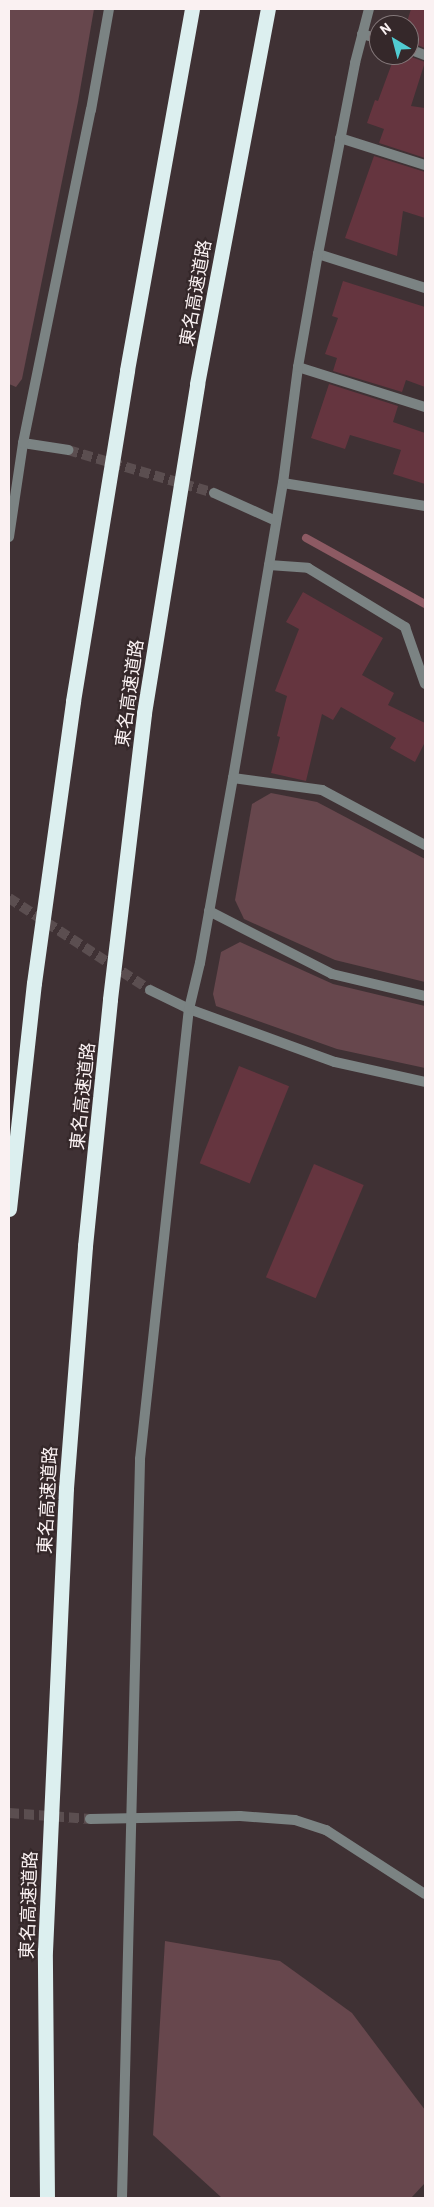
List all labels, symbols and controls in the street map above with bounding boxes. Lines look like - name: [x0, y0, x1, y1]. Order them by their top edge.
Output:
- north arrow: [369, 15, 419, 65]
- text: N: [376, 19, 394, 38]
- street label: 東名高速道路: [175, 238, 215, 348]
- street label: 東名高速道路: [111, 638, 147, 748]
- street label: 東名高速道路: [66, 1041, 98, 1151]
- street label: 東名高速道路: [33, 1446, 61, 1554]
- street label: 東名高速道路: [15, 1851, 41, 1959]

